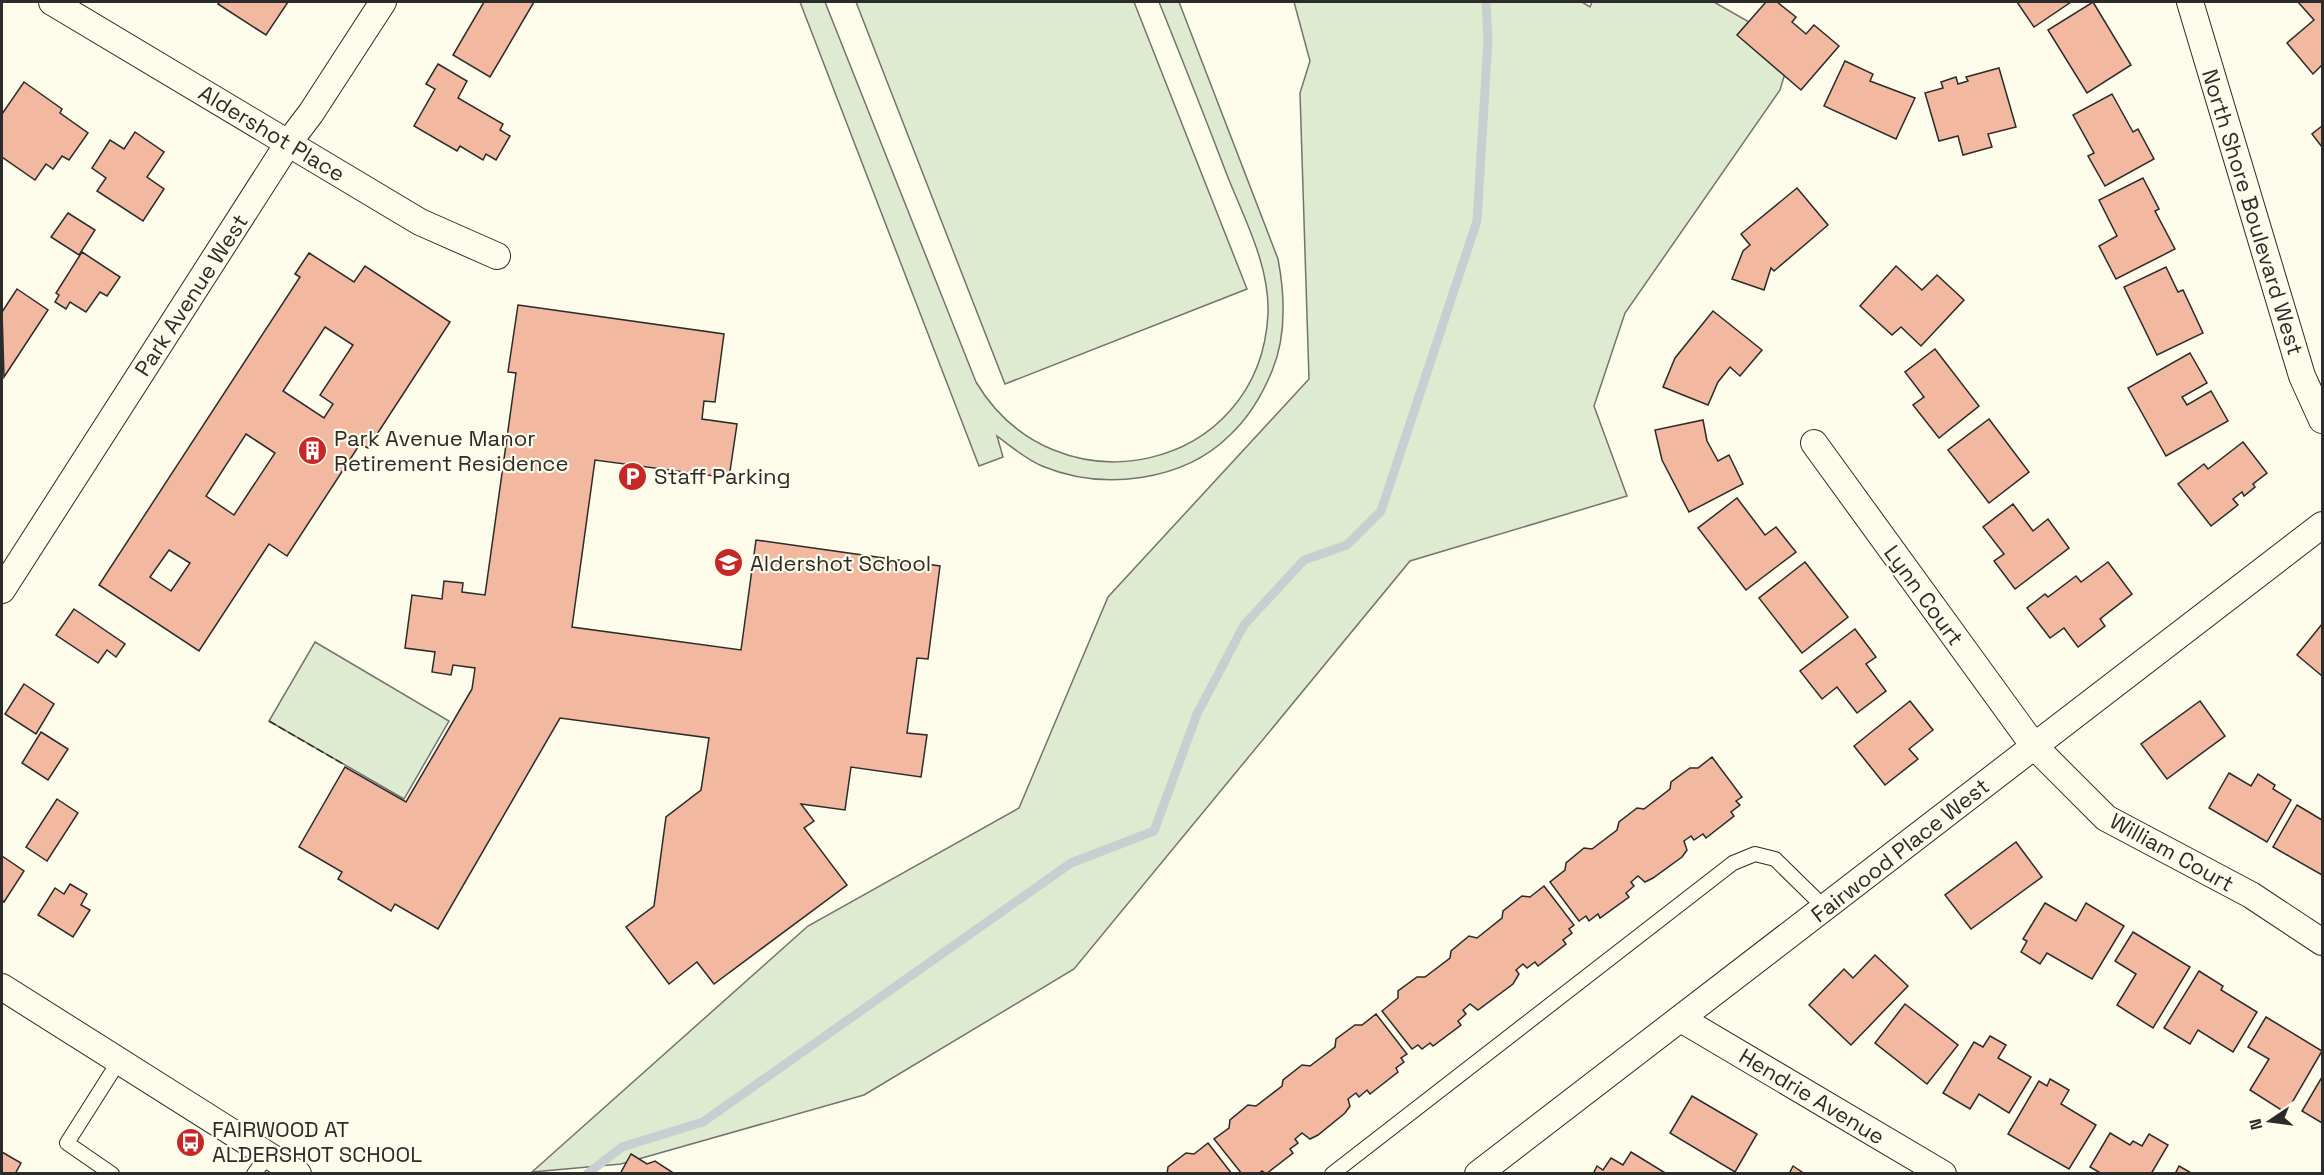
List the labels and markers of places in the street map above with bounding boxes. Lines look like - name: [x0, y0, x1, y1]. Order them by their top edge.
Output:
- place label: Park Avenue Manor Retirement Residence: [334, 424, 569, 477]
- building icon: Park Avenue Manor Retirement Residence: [297, 435, 329, 467]
- parking icon: Staff Parking: [617, 460, 649, 492]
- place label: Staff Parking: [654, 462, 791, 490]
- school or university icon: Aldershot School: [713, 547, 745, 579]
- place label: Aldershot School: [750, 549, 931, 577]
- place label: FAIRWOOD AT ALDERSHOT SCHOOL: [212, 1115, 422, 1168]
- bus stop icon: FAIRWOOD AT ALDERSHOT SCHOOL: [175, 1126, 207, 1158]

